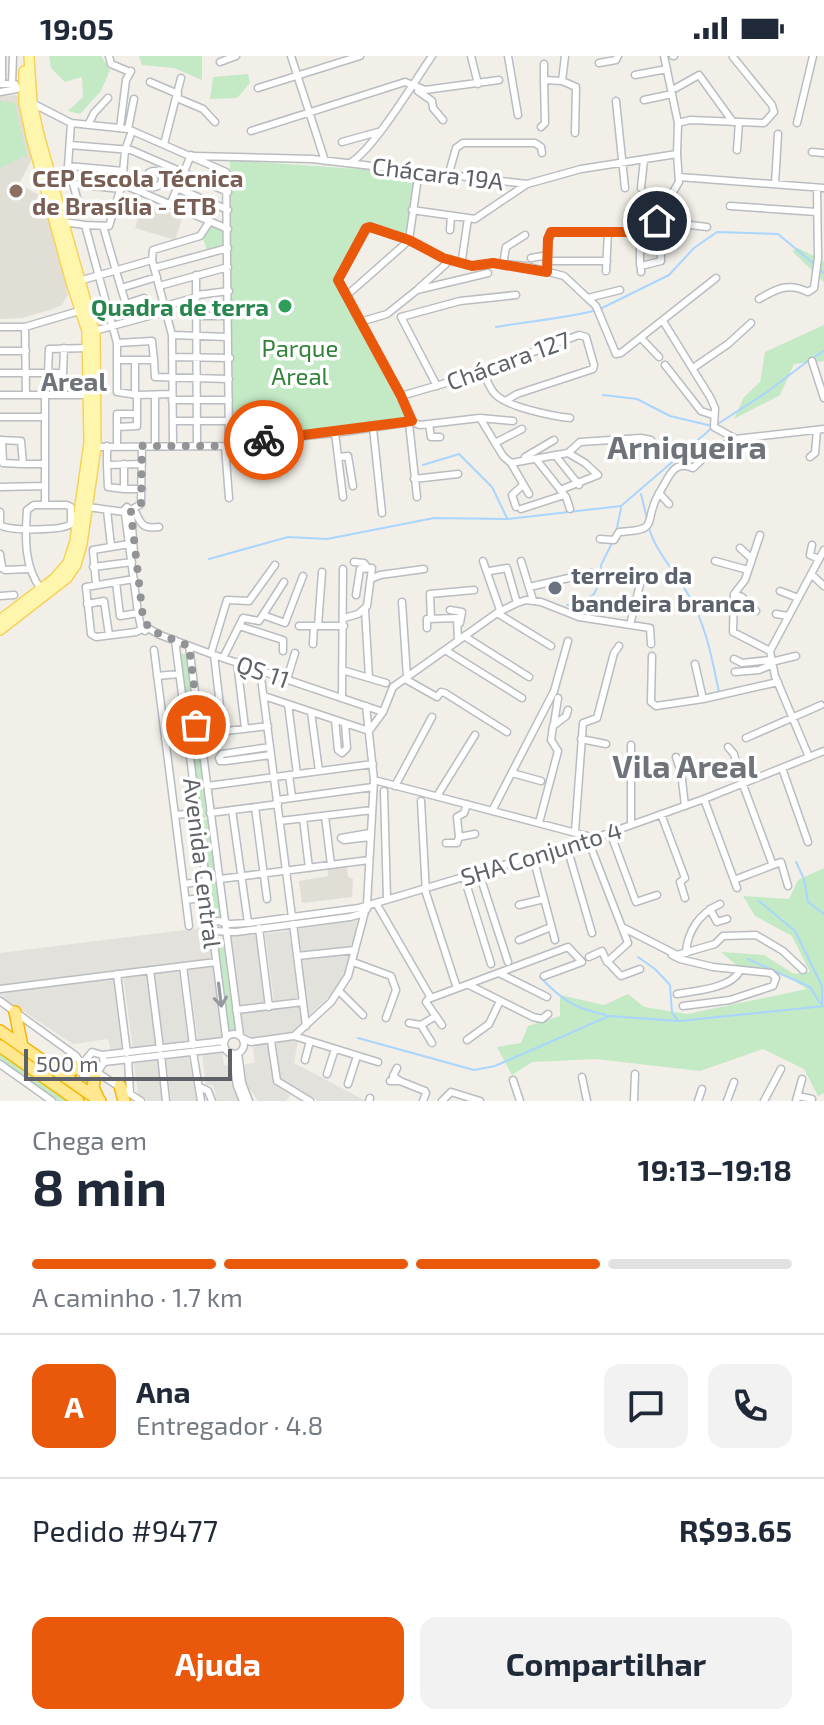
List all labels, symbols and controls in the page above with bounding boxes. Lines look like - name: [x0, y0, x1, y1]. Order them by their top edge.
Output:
- text: 19:05: [40, 10, 114, 46]
- street label: Chácara 19A: [371, 151, 505, 195]
- place label: CEP Escola Técnica de Brasília - ETB: [32, 163, 243, 220]
- marker: CEP Escola Técnica de Brasília - ETB: [7, 182, 25, 200]
- pin: [623, 187, 691, 255]
- icon: home: [635, 199, 679, 243]
- place label: Quadra de terra: [91, 292, 269, 322]
- marker: Quadra de terra: [276, 297, 294, 315]
- street label: Chácara 127: [442, 324, 574, 396]
- park label: Parque Areal: [262, 333, 338, 390]
- district label: Areal: [41, 365, 107, 396]
- courier: [224, 400, 304, 480]
- icon: bike: [242, 418, 286, 462]
- district label: Arniqueira: [607, 427, 767, 465]
- place label: terreiro da bandeira branca: [571, 560, 755, 617]
- marker: terreiro da bandeira branca: [546, 579, 564, 597]
- street label: QS 11: [233, 649, 293, 693]
- pin: [162, 691, 230, 759]
- icon: bag: [174, 703, 218, 747]
- district label: Vila Areal: [612, 746, 758, 784]
- street label: Avenida Central: [178, 776, 228, 950]
- street label: SHA Conjunto 4: [457, 815, 625, 891]
- one-way arrow: [213, 981, 228, 1008]
- scale bar: [24, 1045, 232, 1081]
- text: 500 m: [36, 1050, 99, 1076]
- text: Chega em: [32, 1124, 147, 1155]
- text: 19:13–19:18: [638, 1151, 792, 1187]
- text: 8 min: [32, 1154, 167, 1216]
- text: A caminho · 1.7 km: [32, 1281, 243, 1312]
- button: chat: [604, 1364, 688, 1448]
- button: phone: [708, 1364, 792, 1448]
- text: Ana: [136, 1373, 191, 1409]
- text: A: [64, 1388, 84, 1424]
- text: Entregador · 4.8: [136, 1409, 323, 1440]
- text: Pedido #9477: [32, 1512, 218, 1548]
- text: R$93.65: [679, 1512, 792, 1548]
- button: Ajuda: [32, 1617, 404, 1709]
- button: Compartilhar: [420, 1617, 792, 1709]

